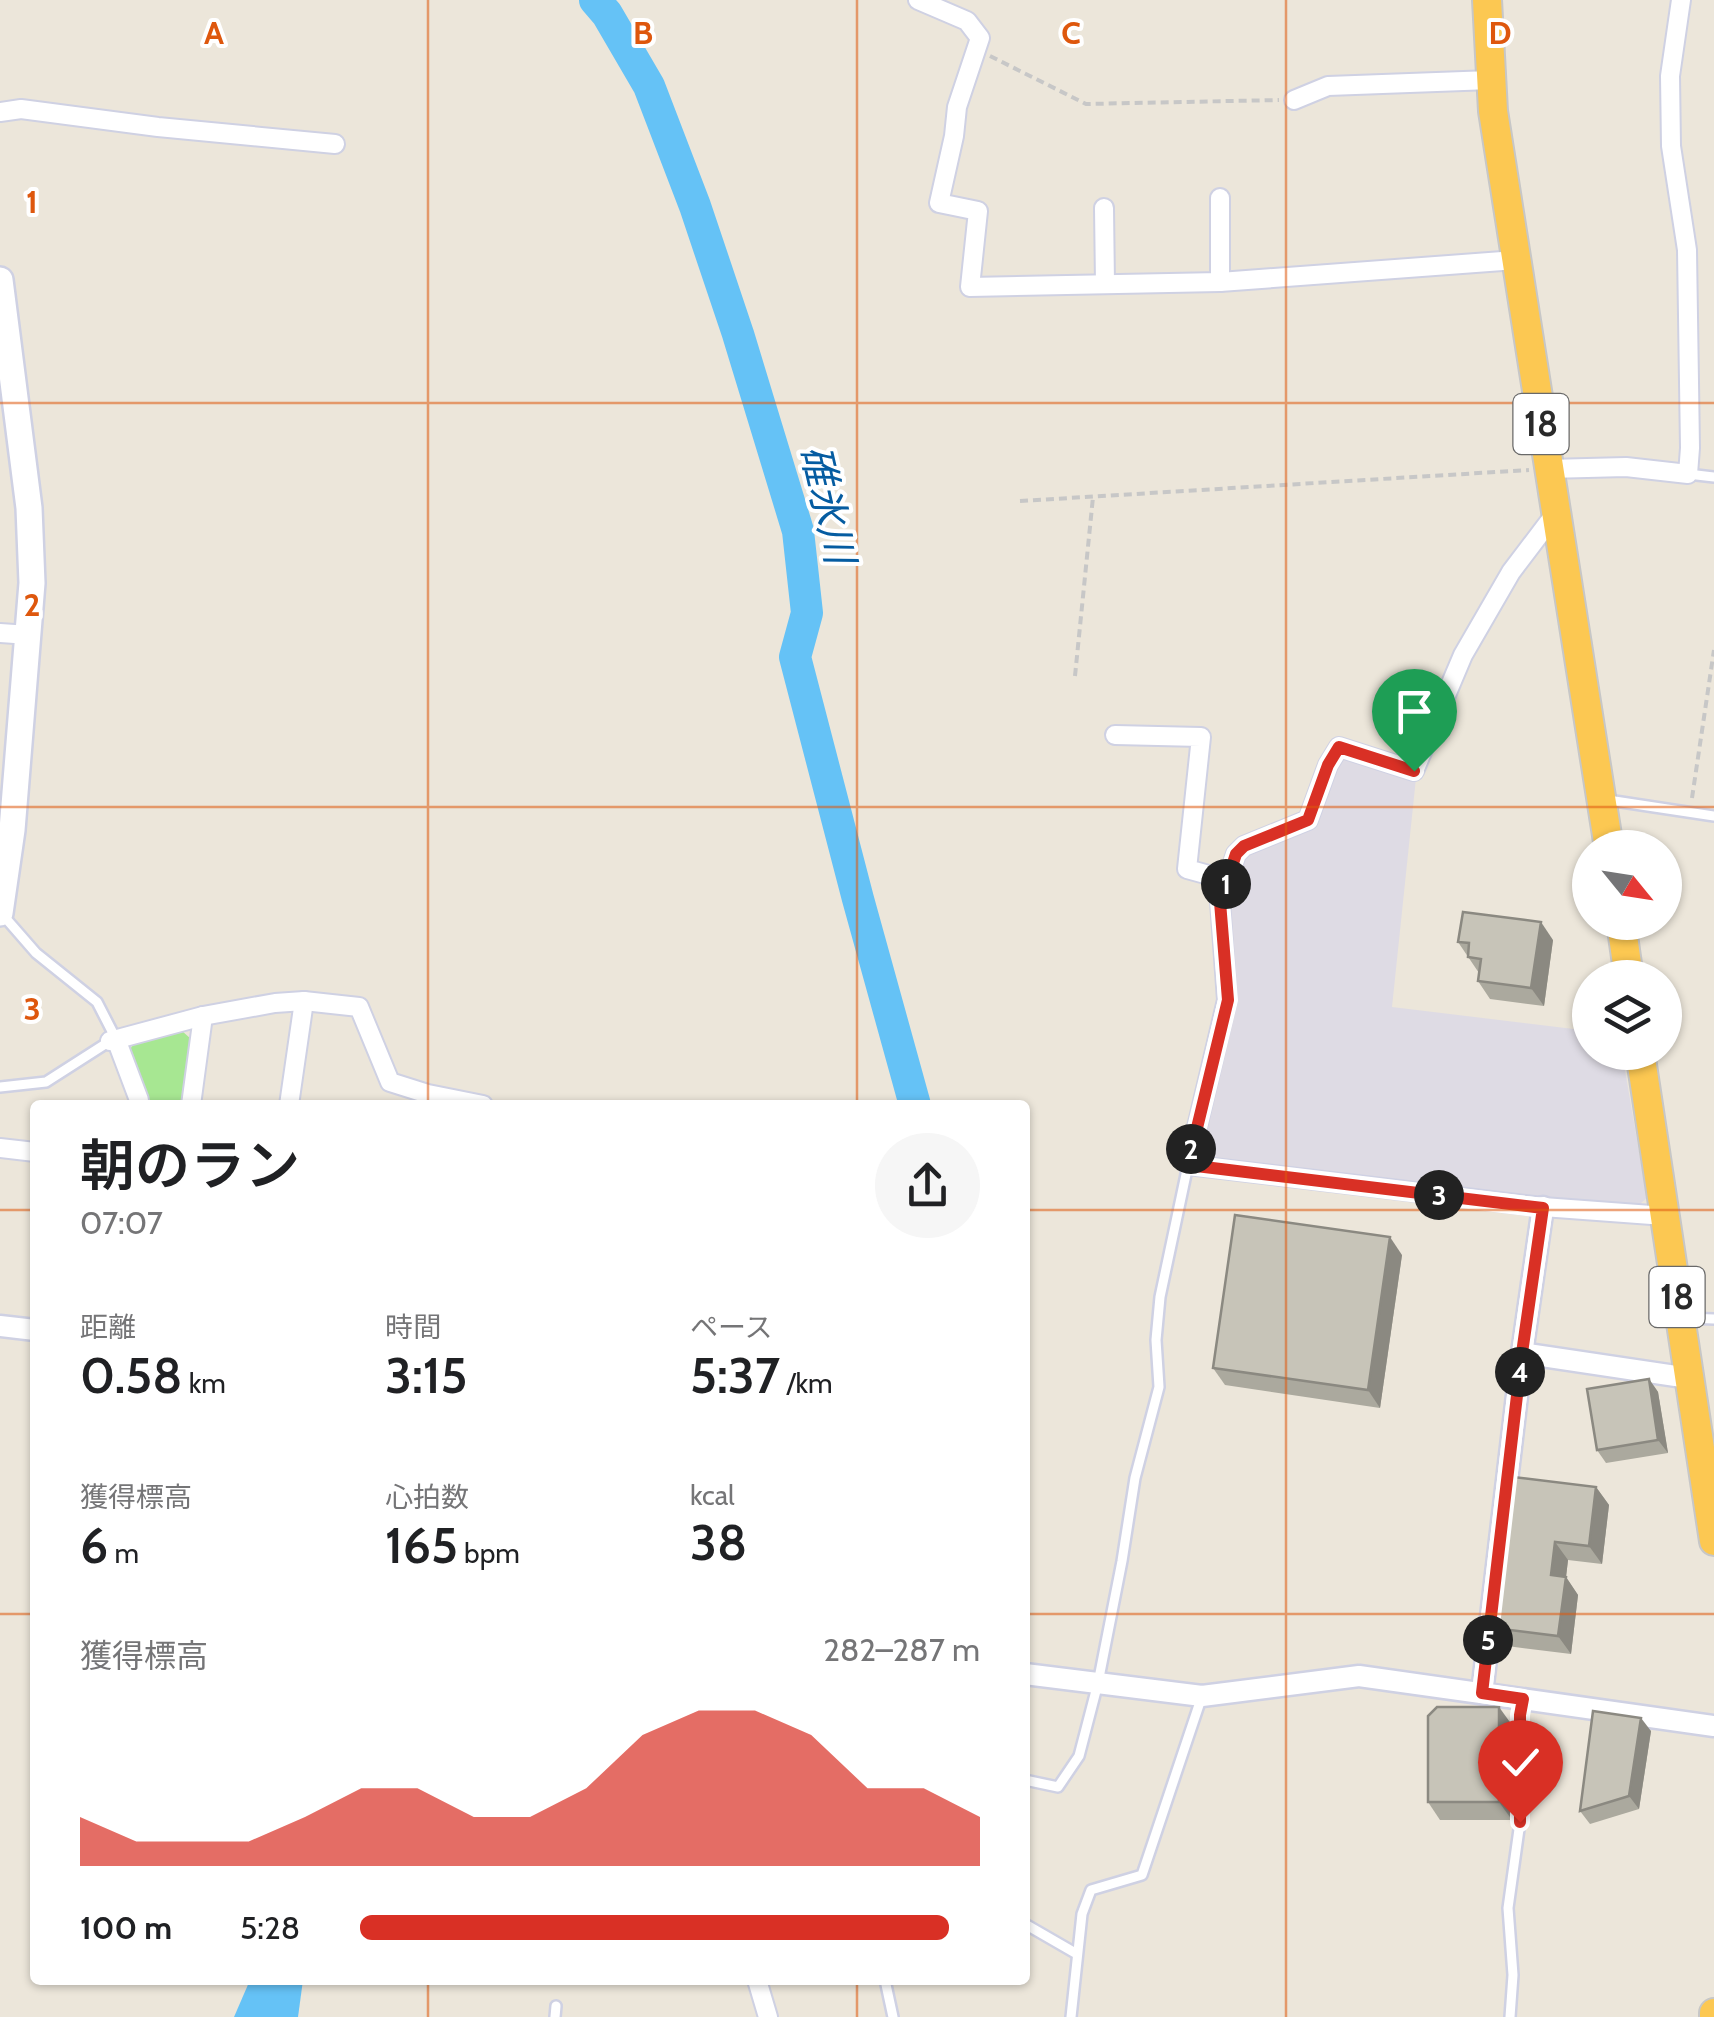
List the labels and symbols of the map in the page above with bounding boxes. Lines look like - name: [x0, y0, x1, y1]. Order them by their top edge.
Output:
- text: A: [204, 13, 224, 52]
- text: B: [633, 13, 653, 52]
- text: C: [1061, 13, 1081, 52]
- text: D: [1488, 13, 1512, 52]
- text: 1: [26, 182, 38, 221]
- road number: 18: [1514, 394, 1568, 454]
- water label: 碓氷川: [791, 440, 867, 572]
- text: 2: [24, 585, 40, 624]
- pin: [1372, 669, 1457, 772]
- north arrow: [1572, 830, 1682, 940]
- pin: 1: [1201, 859, 1251, 909]
- text: 3: [23, 989, 41, 1028]
- pin: 2: [1166, 1124, 1216, 1174]
- pin: 3: [1414, 1170, 1464, 1220]
- road number: 18: [1650, 1267, 1704, 1327]
- pin: 4: [1495, 1347, 1545, 1397]
- pin: 5: [1463, 1615, 1513, 1665]
- pin: [1478, 1720, 1563, 1823]

